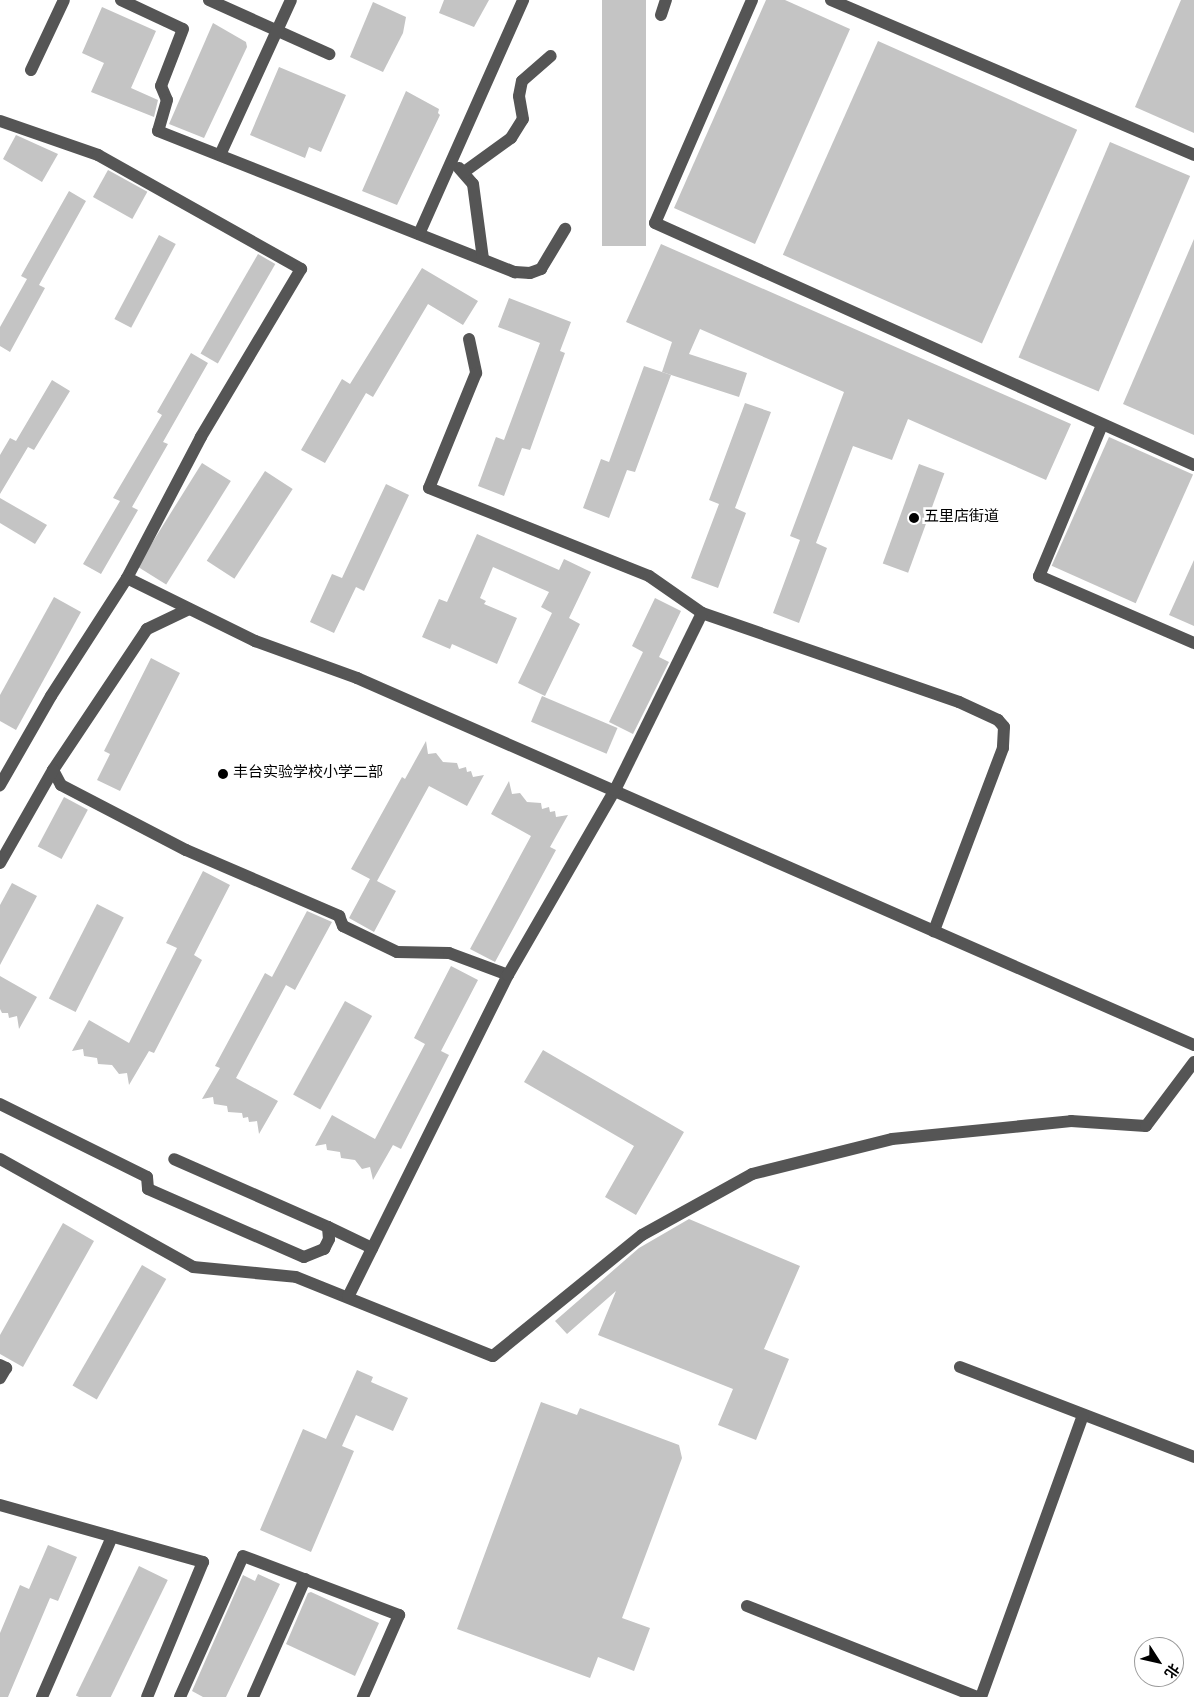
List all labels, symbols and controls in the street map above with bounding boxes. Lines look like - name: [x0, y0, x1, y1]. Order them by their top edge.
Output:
- place label: 五里店街道: [924, 509, 999, 527]
- marker: 五里店街道: [908, 512, 920, 524]
- place label: 丰台实验学校小学二部: [233, 765, 383, 783]
- marker: 丰台实验学校小学二部: [217, 768, 229, 780]
- north arrow: [1134, 1637, 1184, 1687]
- text: 北: [1160, 1660, 1182, 1681]

